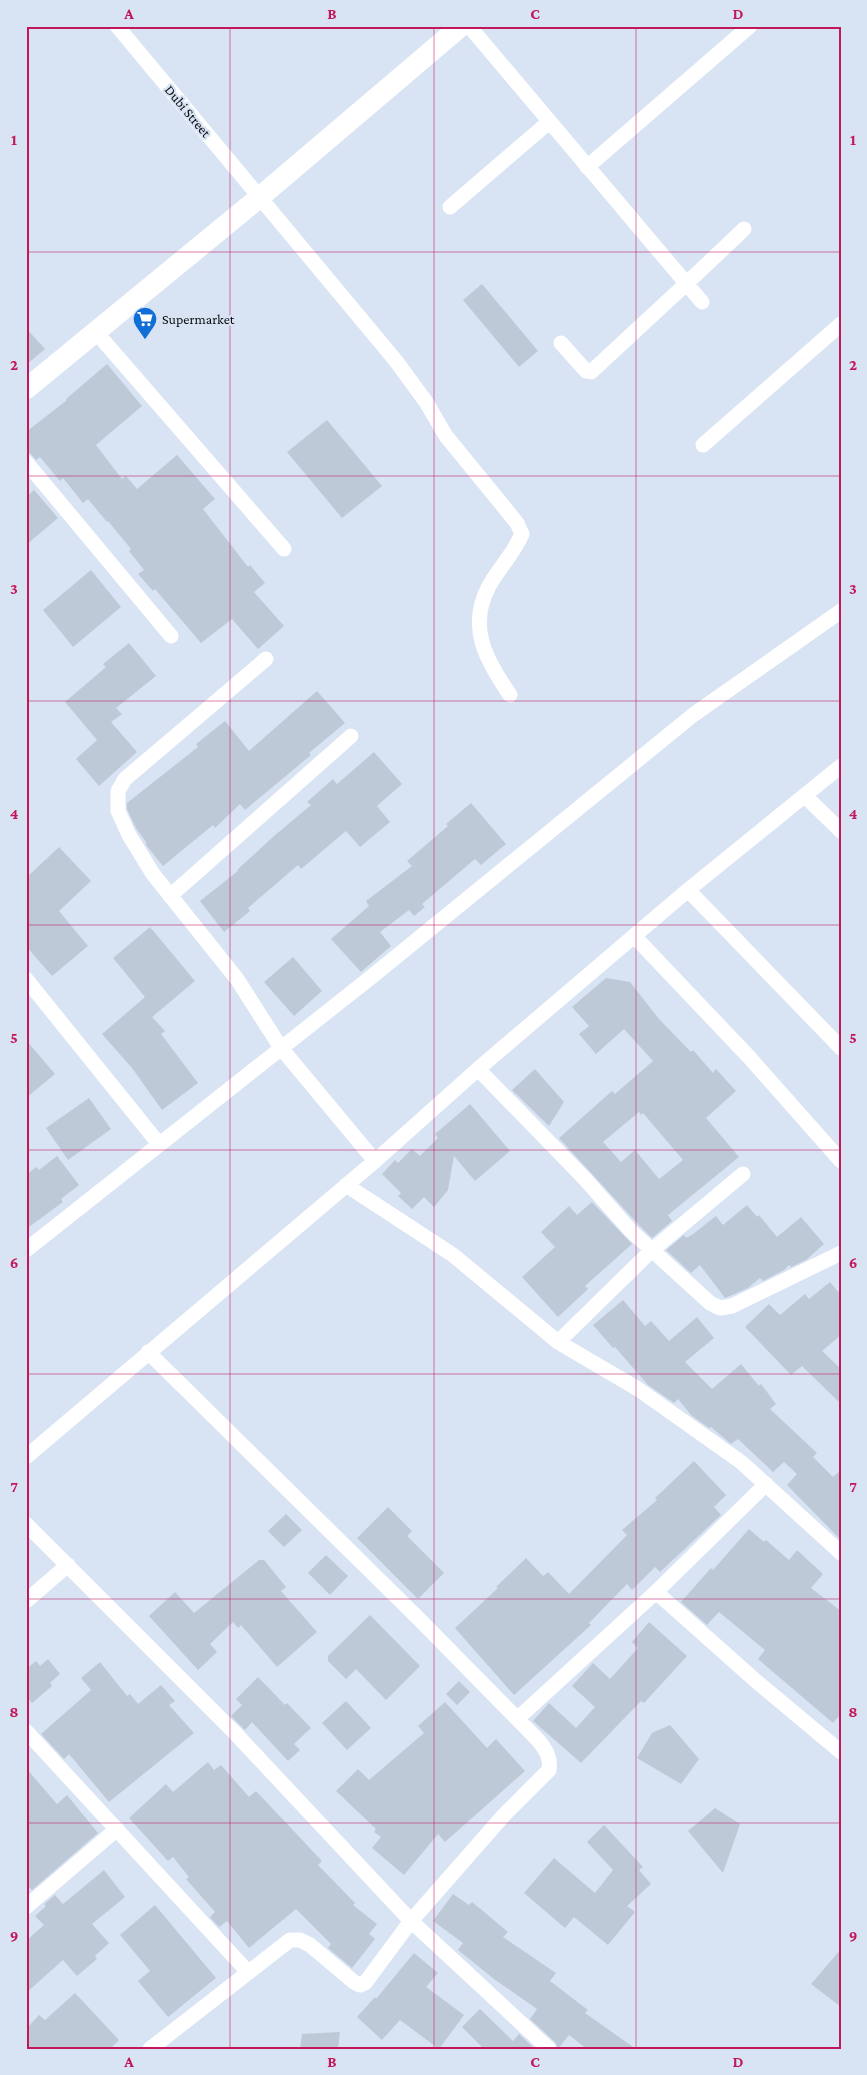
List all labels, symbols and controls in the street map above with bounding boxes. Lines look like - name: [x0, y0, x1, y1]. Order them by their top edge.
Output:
- text: A: [123, 5, 134, 22]
- text: B: [327, 5, 337, 22]
- text: C: [530, 5, 540, 22]
- text: D: [732, 5, 744, 22]
- street label: Dubi Street: [162, 82, 215, 141]
- text: 1: [11, 131, 17, 148]
- text: 1: [850, 131, 856, 148]
- supermarket icon: Supermarket: [132, 306, 158, 340]
- place label: Supermarket: [162, 311, 235, 327]
- text: 2: [10, 356, 18, 373]
- text: 2: [849, 356, 857, 373]
- text: 3: [10, 580, 18, 597]
- text: 3: [849, 580, 857, 597]
- text: 4: [10, 805, 19, 822]
- text: 4: [849, 805, 858, 822]
- text: 5: [10, 1029, 18, 1046]
- text: 5: [849, 1029, 857, 1046]
- text: 6: [10, 1254, 18, 1271]
- text: 6: [849, 1254, 857, 1271]
- text: 7: [10, 1478, 18, 1495]
- text: 7: [849, 1478, 857, 1495]
- text: 8: [9, 1703, 19, 1720]
- text: 8: [848, 1703, 858, 1720]
- text: 9: [10, 1927, 18, 1944]
- text: 9: [849, 1927, 857, 1944]
- text: A: [123, 2053, 134, 2070]
- text: B: [327, 2053, 337, 2070]
- text: C: [530, 2053, 540, 2070]
- text: D: [732, 2053, 744, 2070]

